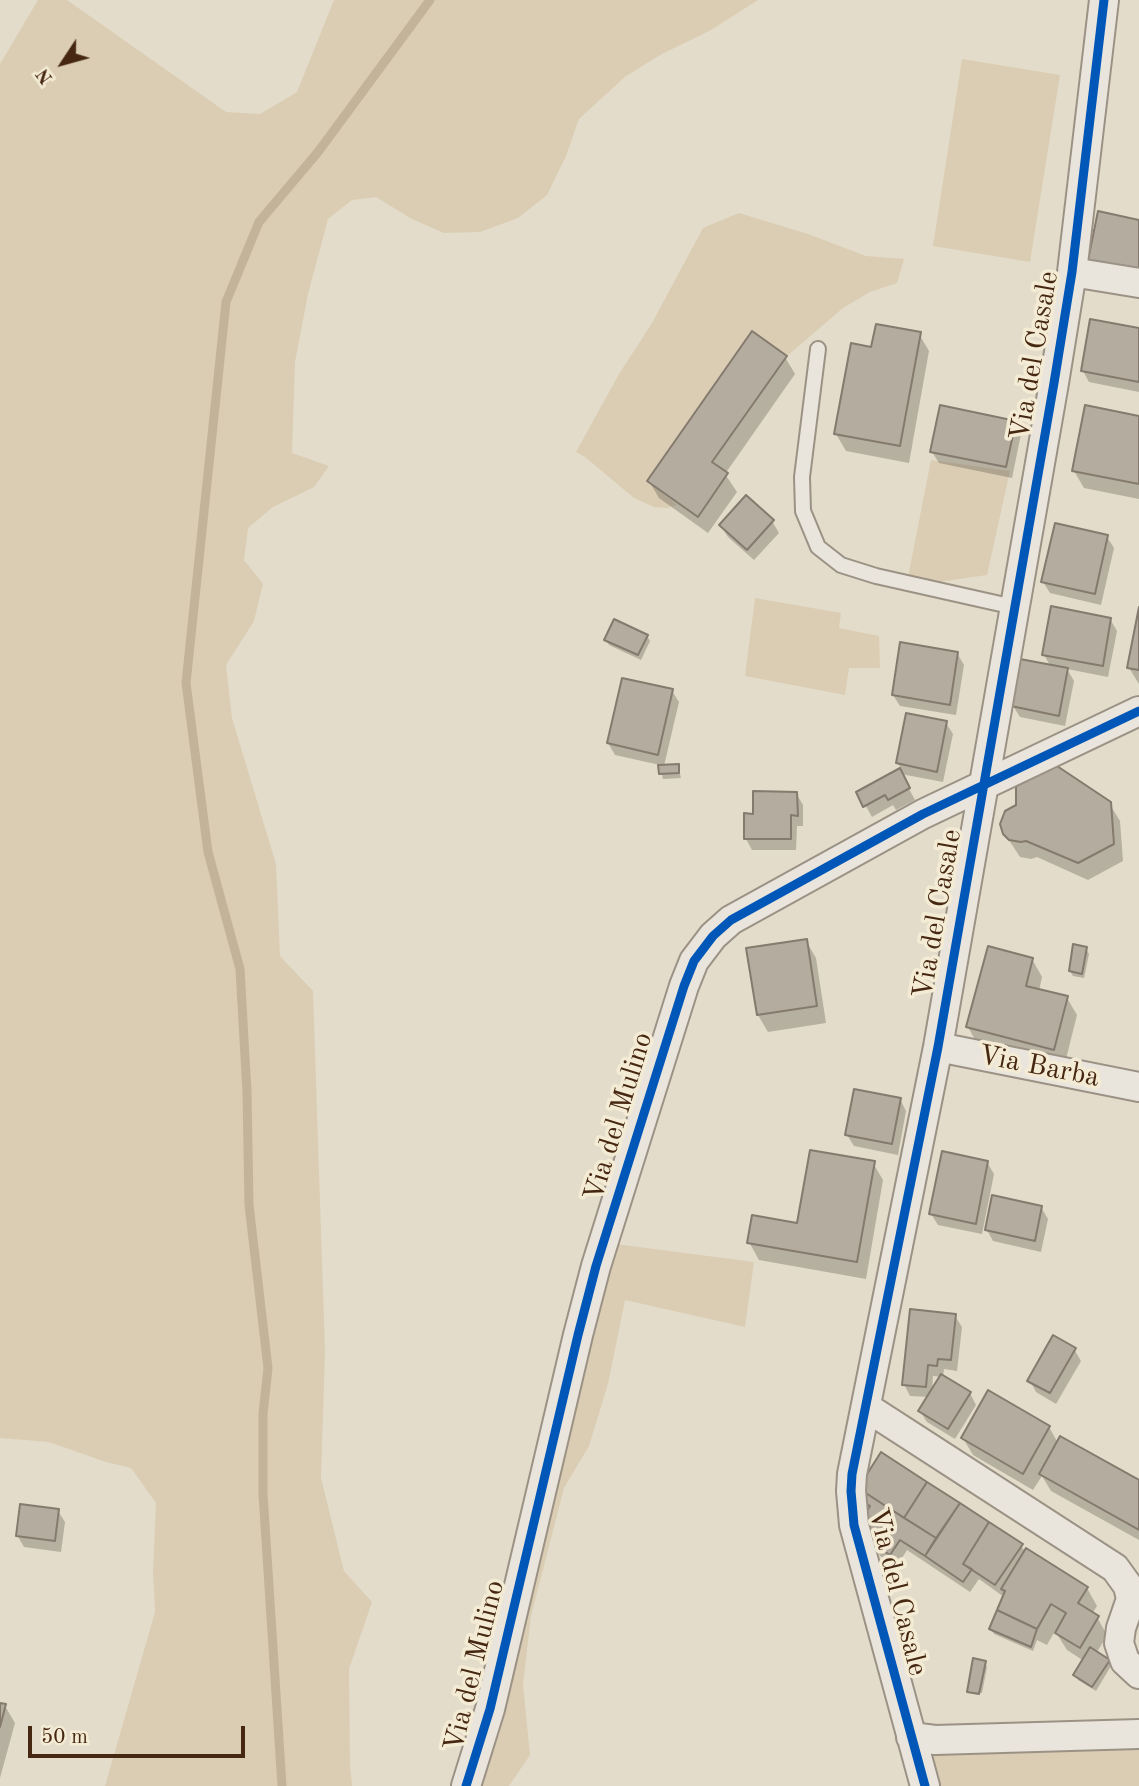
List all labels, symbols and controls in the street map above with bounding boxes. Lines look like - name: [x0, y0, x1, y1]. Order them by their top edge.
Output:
- north arrow: [28, 28, 98, 98]
- text: N: [34, 64, 58, 87]
- street label: Via del Casale: [1004, 269, 1066, 443]
- street label: Via del Casale: [907, 827, 969, 1001]
- street label: Via del Mulino: [577, 1028, 661, 1206]
- street label: Via Barba: [976, 1039, 1102, 1095]
- street label: Via del Casale: [860, 1505, 934, 1679]
- street label: Via del Mulino: [438, 1577, 512, 1755]
- scale bar: [32, 1712, 248, 1756]
- text: 50 m: [41, 1727, 88, 1748]

